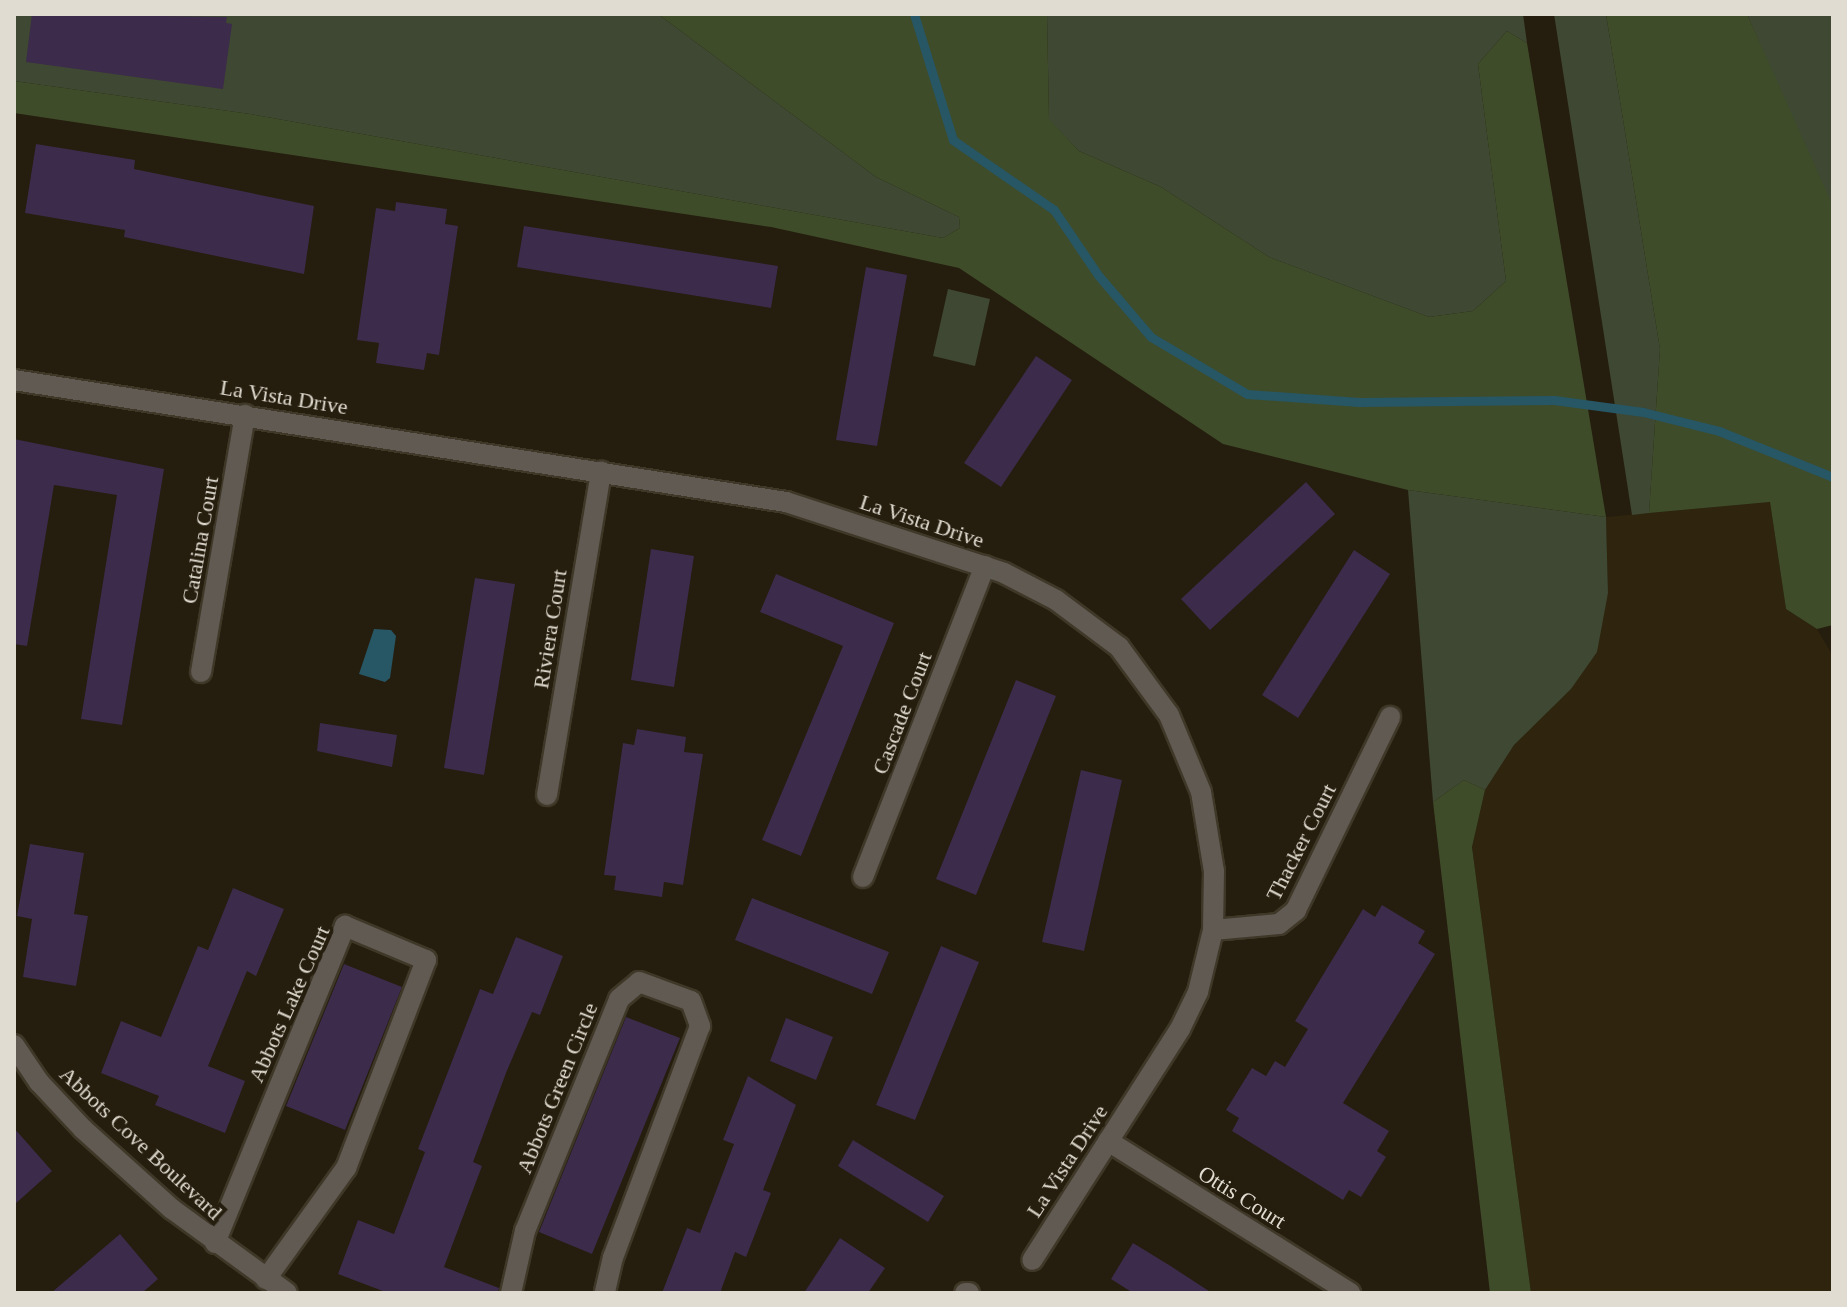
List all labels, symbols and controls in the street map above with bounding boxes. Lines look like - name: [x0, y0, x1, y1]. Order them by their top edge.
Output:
- street label: La Vista Drive: [218, 374, 350, 420]
- street label: Catalina Court: [176, 474, 224, 606]
- street label: La Vista Drive: [856, 488, 988, 554]
- street label: Riviera Court: [528, 567, 572, 691]
- street label: Cascade Court: [867, 648, 937, 778]
- street label: Thacker Court: [1260, 779, 1342, 905]
- street label: Abbots Lake Court: [243, 922, 335, 1086]
- street label: Abbots Green Circle: [511, 999, 603, 1177]
- street label: Abbots Cove Boulevard: [54, 1061, 228, 1225]
- street label: La Vista Drive: [1021, 1100, 1113, 1222]
- street label: Ottis Court: [1193, 1160, 1291, 1234]

